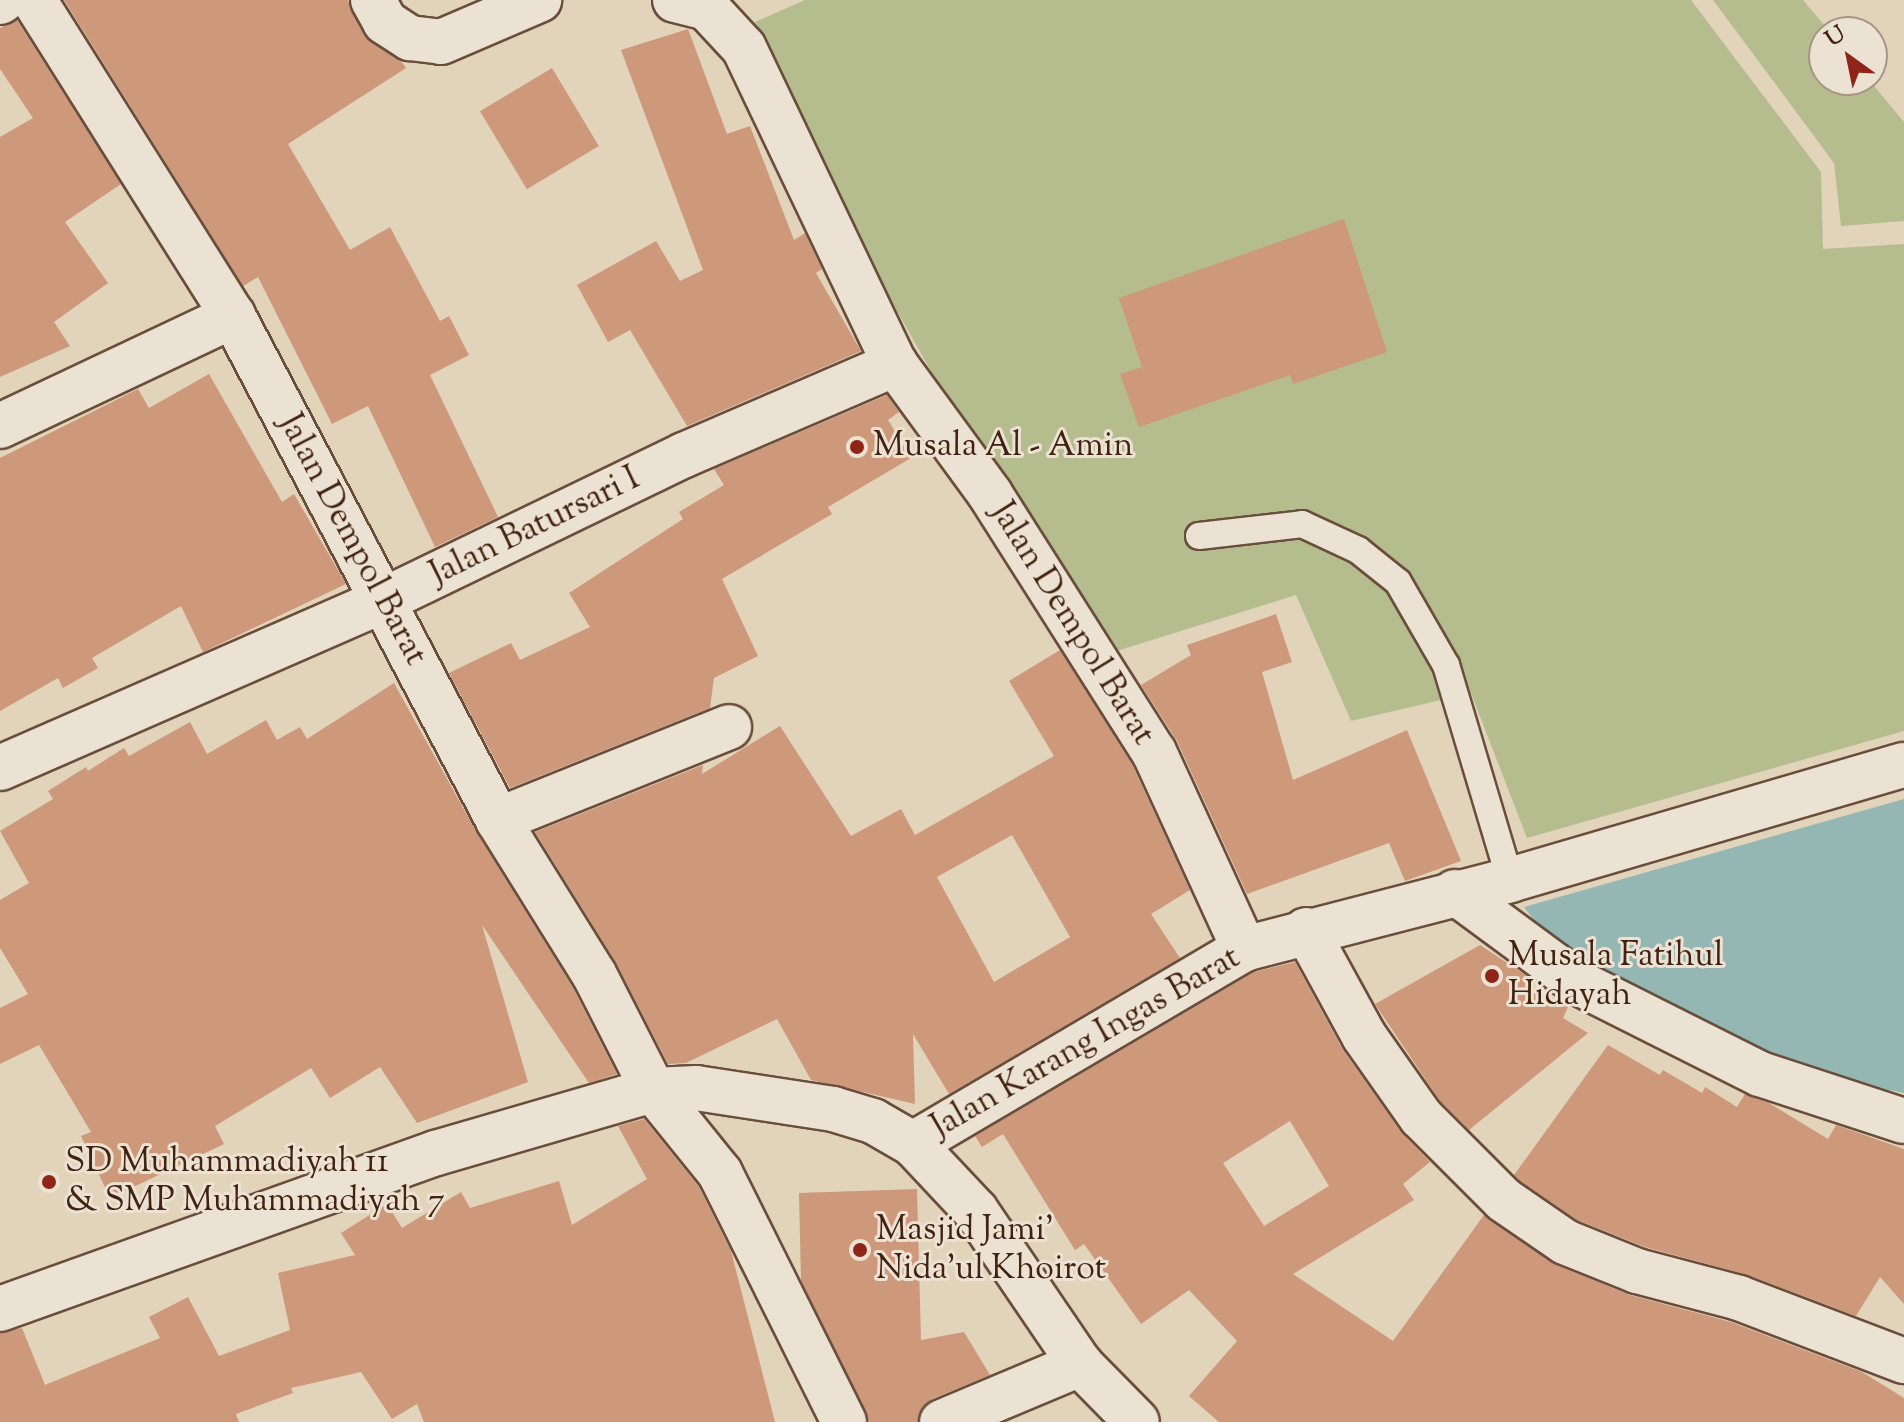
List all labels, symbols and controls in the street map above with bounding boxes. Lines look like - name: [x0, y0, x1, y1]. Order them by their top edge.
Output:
- north arrow: [1808, 16, 1888, 96]
- text: U: [1820, 19, 1852, 56]
- street label: Jalan Dempol Barat: [269, 407, 435, 673]
- place label: Musala Al - Amin: [873, 427, 1133, 467]
- marker: Musala Al - Amin: [848, 438, 866, 456]
- street label: Jalan Batursari I: [424, 459, 646, 595]
- street label: Jalan Dempol Barat: [981, 495, 1163, 753]
- place label: Musala Fatihul Hidayah: [1508, 936, 1723, 1016]
- street label: Jalan Karang Ingas Barat: [924, 938, 1248, 1148]
- marker: Musala Fatihul Hidayah: [1483, 967, 1501, 985]
- place label: SD Muhammadiyah 11 & SMP Muhammadiyah 7: [65, 1142, 445, 1222]
- marker: SD Muhammadiyah 11 & SMP Muhammadiyah 7: [40, 1173, 58, 1191]
- place label: Masjid Jami' Nida'ul Khoirot: [876, 1210, 1106, 1290]
- marker: Masjid Jami' Nida'ul Khoirot: [851, 1241, 869, 1259]

